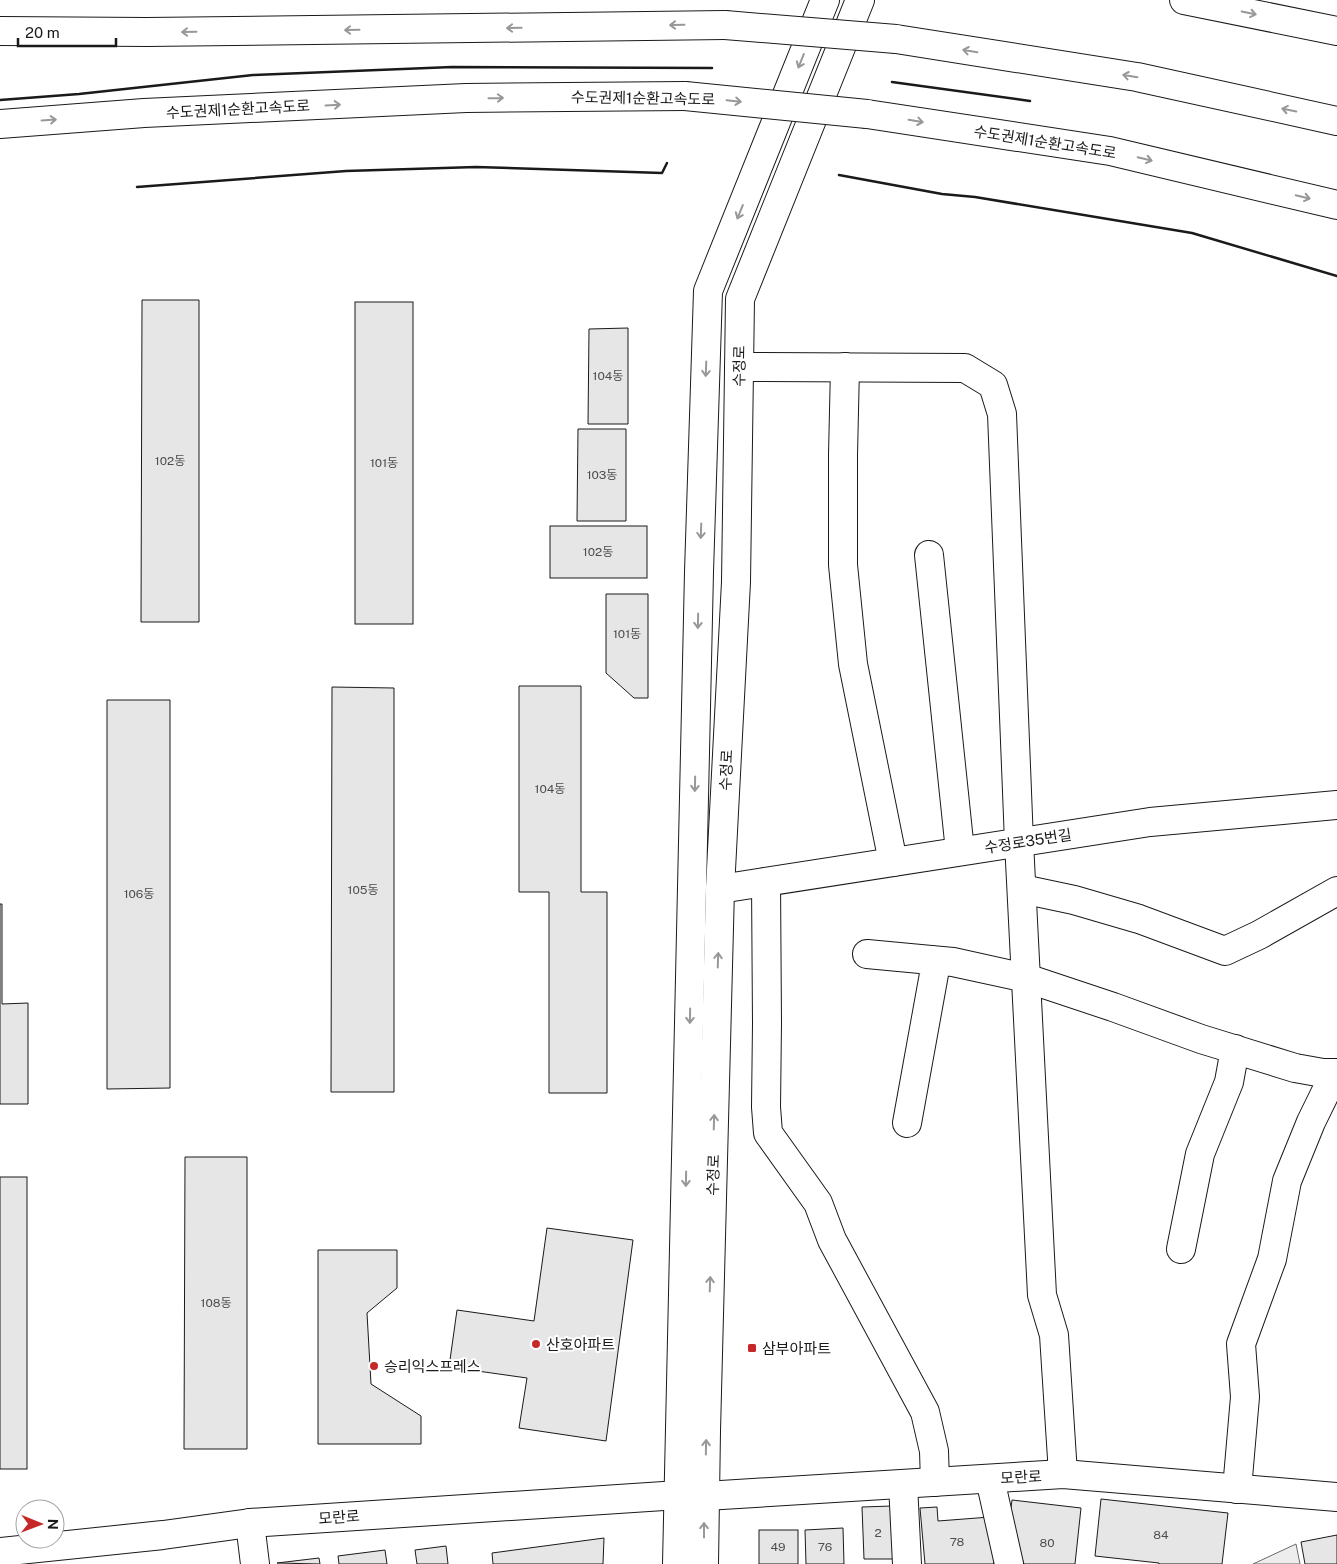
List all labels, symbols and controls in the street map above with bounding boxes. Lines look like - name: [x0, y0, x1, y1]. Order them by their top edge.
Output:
- one-way arrow: [1240, 8, 1256, 18]
- scale bar: [18, 15, 115, 47]
- one-way arrow: [669, 20, 685, 30]
- one-way arrow: [506, 23, 522, 33]
- text: 20 m: [25, 24, 60, 41]
- one-way arrow: [344, 25, 360, 35]
- one-way arrow: [182, 27, 198, 37]
- one-way arrow: [962, 46, 978, 56]
- one-way arrow: [795, 54, 804, 69]
- one-way arrow: [1123, 71, 1139, 81]
- street label: 수도권제1순환고속도로: [571, 88, 715, 108]
- one-way arrow: [487, 93, 503, 103]
- one-way arrow: [725, 96, 741, 105]
- street label: 수도권제1순환고속도로: [166, 97, 310, 121]
- one-way arrow: [325, 100, 341, 109]
- one-way arrow: [1282, 105, 1298, 114]
- one-way arrow: [40, 116, 56, 125]
- one-way arrow: [907, 117, 923, 127]
- street label: 수도권제1순환고속도로: [973, 122, 1117, 162]
- one-way arrow: [1136, 155, 1152, 164]
- one-way arrow: [1294, 193, 1310, 202]
- one-way arrow: [735, 204, 744, 219]
- street label: 수정로: [730, 345, 748, 387]
- one-way arrow: [701, 360, 711, 376]
- house number: 104동: [593, 369, 623, 383]
- house number: 102동: [155, 454, 185, 468]
- house number: 101동: [370, 456, 398, 470]
- house number: 103동: [587, 468, 617, 482]
- one-way arrow: [696, 523, 705, 539]
- house number: 102동: [583, 545, 613, 559]
- one-way arrow: [693, 612, 703, 629]
- house number: 101동: [613, 627, 641, 641]
- street label: 수정로: [716, 749, 736, 791]
- one-way arrow: [690, 775, 700, 791]
- house number: 104동: [535, 782, 565, 796]
- street label: 수정로35번길: [983, 826, 1073, 856]
- house number: 105동: [348, 883, 378, 897]
- house number: 106동: [124, 887, 154, 901]
- one-way arrow: [713, 952, 723, 968]
- one-way arrow: [685, 1008, 695, 1024]
- one-way arrow: [709, 1114, 719, 1130]
- street label: 수정로: [704, 1154, 722, 1196]
- one-way arrow: [681, 1170, 691, 1186]
- one-way arrow: [705, 1277, 714, 1293]
- house number: 108동: [201, 1296, 231, 1310]
- place label: 산호아파트: [546, 1336, 615, 1353]
- marker: 산호아파트: [530, 1338, 542, 1350]
- place label: 삼부아파트: [762, 1340, 831, 1357]
- marker: 삼부아파트: [746, 1342, 758, 1354]
- place label: 승리익스프레스: [384, 1358, 481, 1375]
- marker: 승리익스프레스: [368, 1360, 380, 1372]
- one-way arrow: [701, 1439, 710, 1455]
- street label: 모란로: [1000, 1467, 1042, 1487]
- north arrow: [15, 1499, 65, 1549]
- street label: 모란로: [318, 1507, 360, 1527]
- text: N: [45, 1519, 61, 1530]
- one-way arrow: [699, 1522, 709, 1538]
- house number: 2: [874, 1526, 882, 1540]
- house number: 84: [1153, 1528, 1169, 1542]
- house number: 78: [950, 1535, 965, 1549]
- house number: 80: [1039, 1536, 1055, 1550]
- house number: 49: [770, 1540, 786, 1554]
- house number: 76: [818, 1540, 832, 1554]

